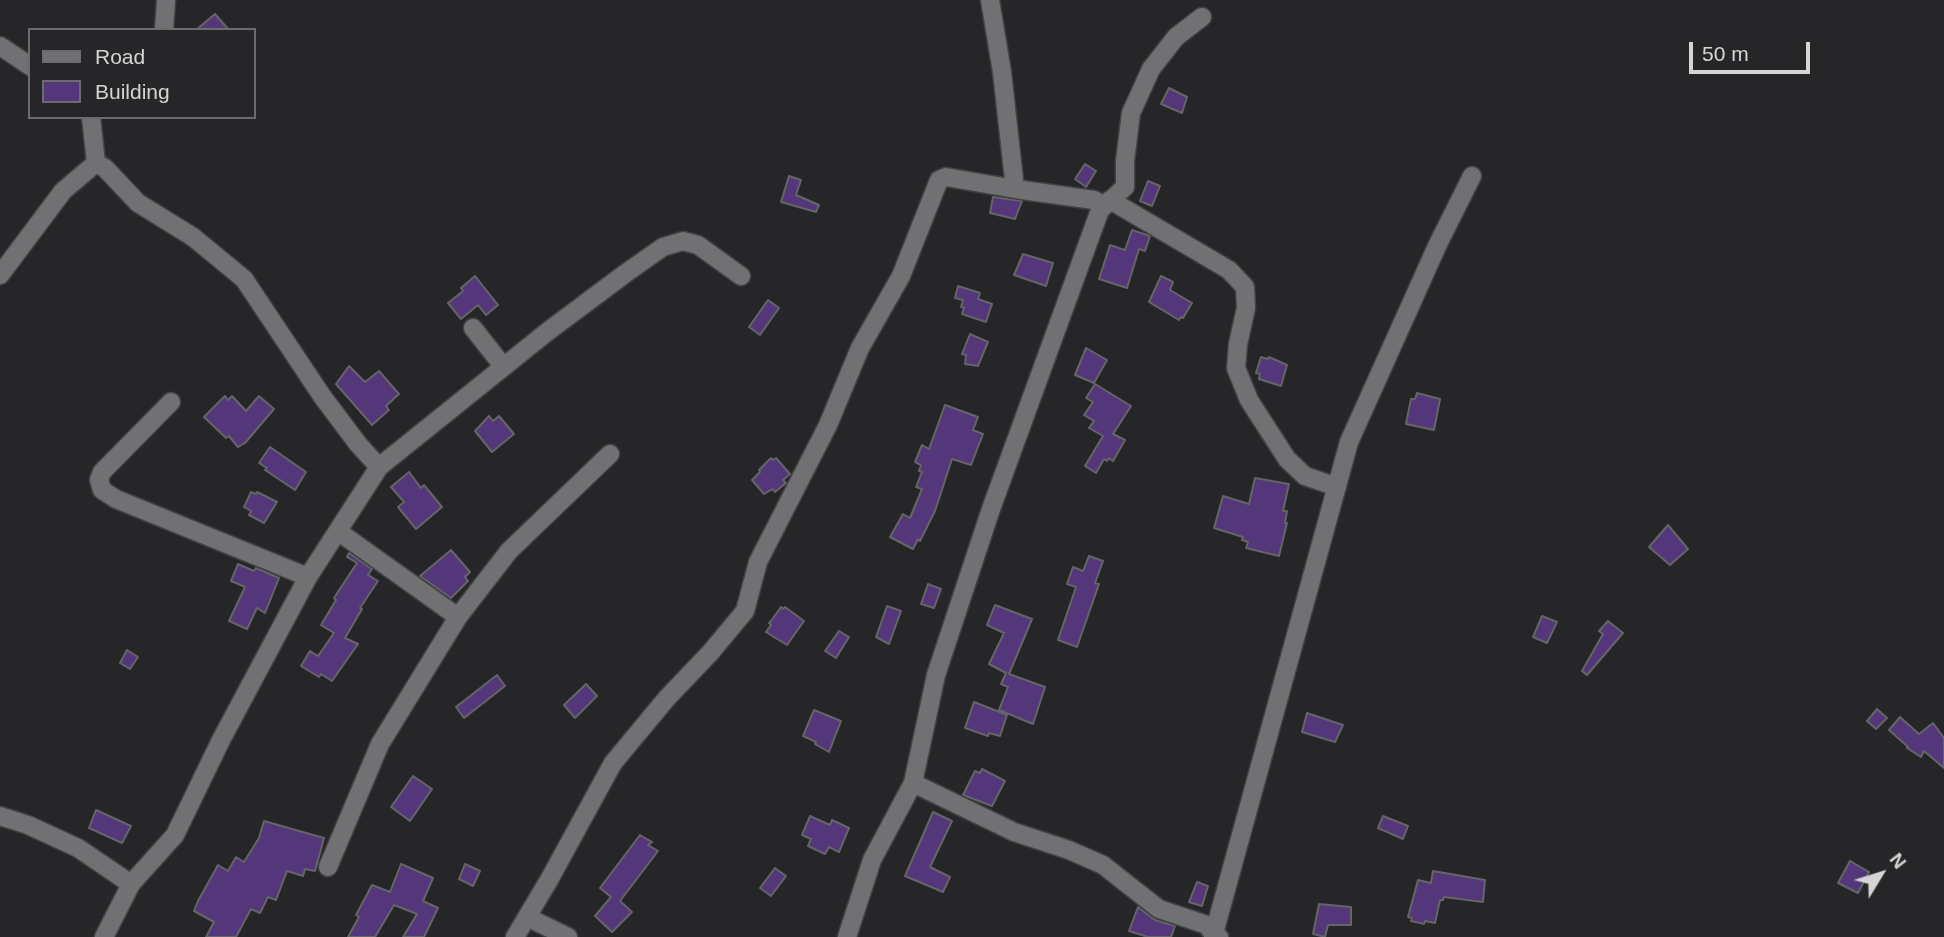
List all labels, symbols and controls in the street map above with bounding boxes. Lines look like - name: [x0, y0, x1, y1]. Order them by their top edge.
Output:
- legend: [28, 28, 256, 119]
- scale bar: [1692, 28, 1813, 72]
- text: 50 m: [1702, 42, 1749, 65]
- text: Road: [95, 45, 145, 68]
- text: Building: [95, 80, 170, 103]
- north arrow: [1846, 839, 1916, 909]
- text: N: [1885, 849, 1910, 873]

